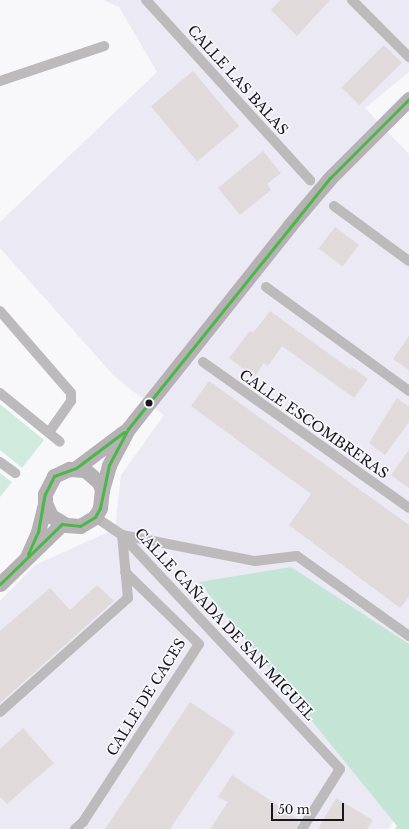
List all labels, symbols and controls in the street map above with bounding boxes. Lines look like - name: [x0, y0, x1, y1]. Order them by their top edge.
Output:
- street label: CALLE LAS BALAS: [184, 22, 292, 138]
- street label: CALLE ESCOMBRERAS: [236, 366, 392, 482]
- unlabelled marker: [144, 398, 154, 408]
- street label: CALLE CAÑADA DE SAN MIGUEL: [131, 524, 319, 724]
- street label: CALLE DE CACES: [103, 635, 189, 759]
- scale bar: [273, 795, 346, 821]
- text: 50 m: [278, 802, 310, 817]

